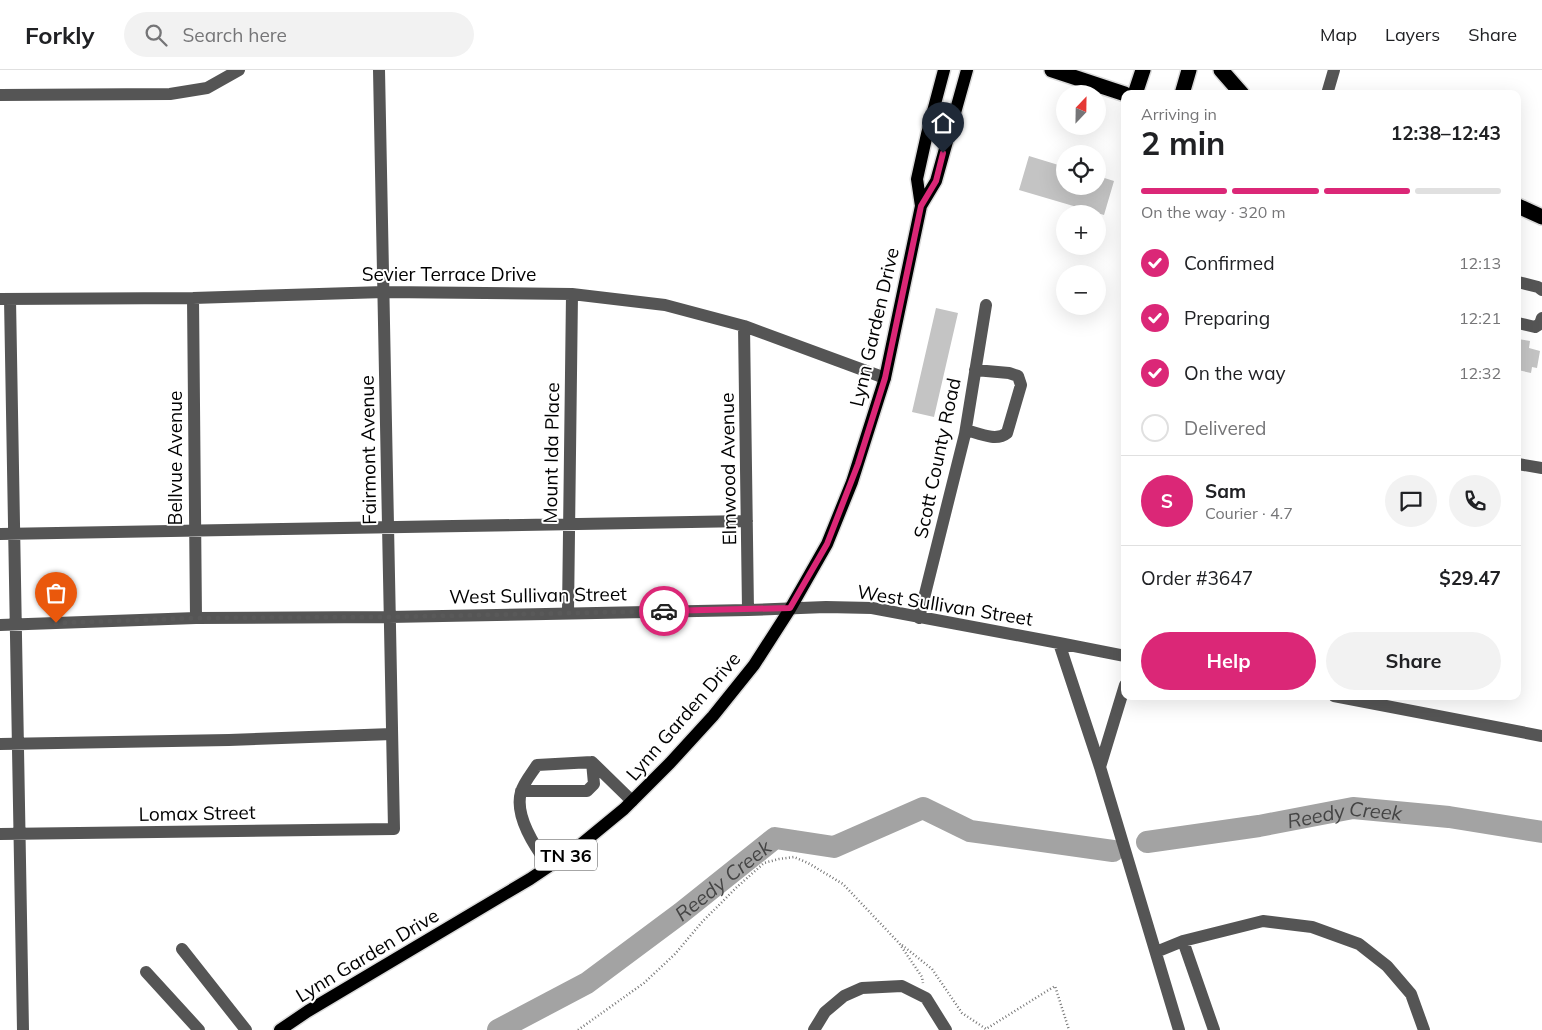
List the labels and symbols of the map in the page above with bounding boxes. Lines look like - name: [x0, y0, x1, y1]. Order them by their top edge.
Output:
- north arrow: [1056, 85, 1106, 135]
- pin: [922, 102, 964, 153]
- street label: Lynn Garden Drive: [844, 245, 904, 409]
- street label: Sevier Terrace Drive: [362, 262, 536, 286]
- street label: Fairmont Avenue: [355, 375, 381, 525]
- street label: Scott County Road: [908, 376, 966, 540]
- street label: Mount Ida Place: [538, 382, 564, 524]
- street label: Bellvue Avenue: [163, 391, 187, 525]
- street label: Elmwood Avenue: [715, 392, 741, 546]
- pin: [35, 572, 77, 623]
- street label: West Sullivan Street: [855, 579, 1035, 631]
- street label: West Sullivan Street: [449, 581, 627, 609]
- courier: [639, 586, 689, 636]
- street label: Lynn Garden Drive: [621, 647, 745, 785]
- water label: Reedy Creek: [1285, 795, 1404, 833]
- street label: Lomax Street: [138, 800, 256, 826]
- water label: Reedy Creek: [669, 833, 776, 926]
- road number: TN 36: [535, 840, 597, 870]
- street label: Lynn Garden Drive: [291, 903, 443, 1007]

